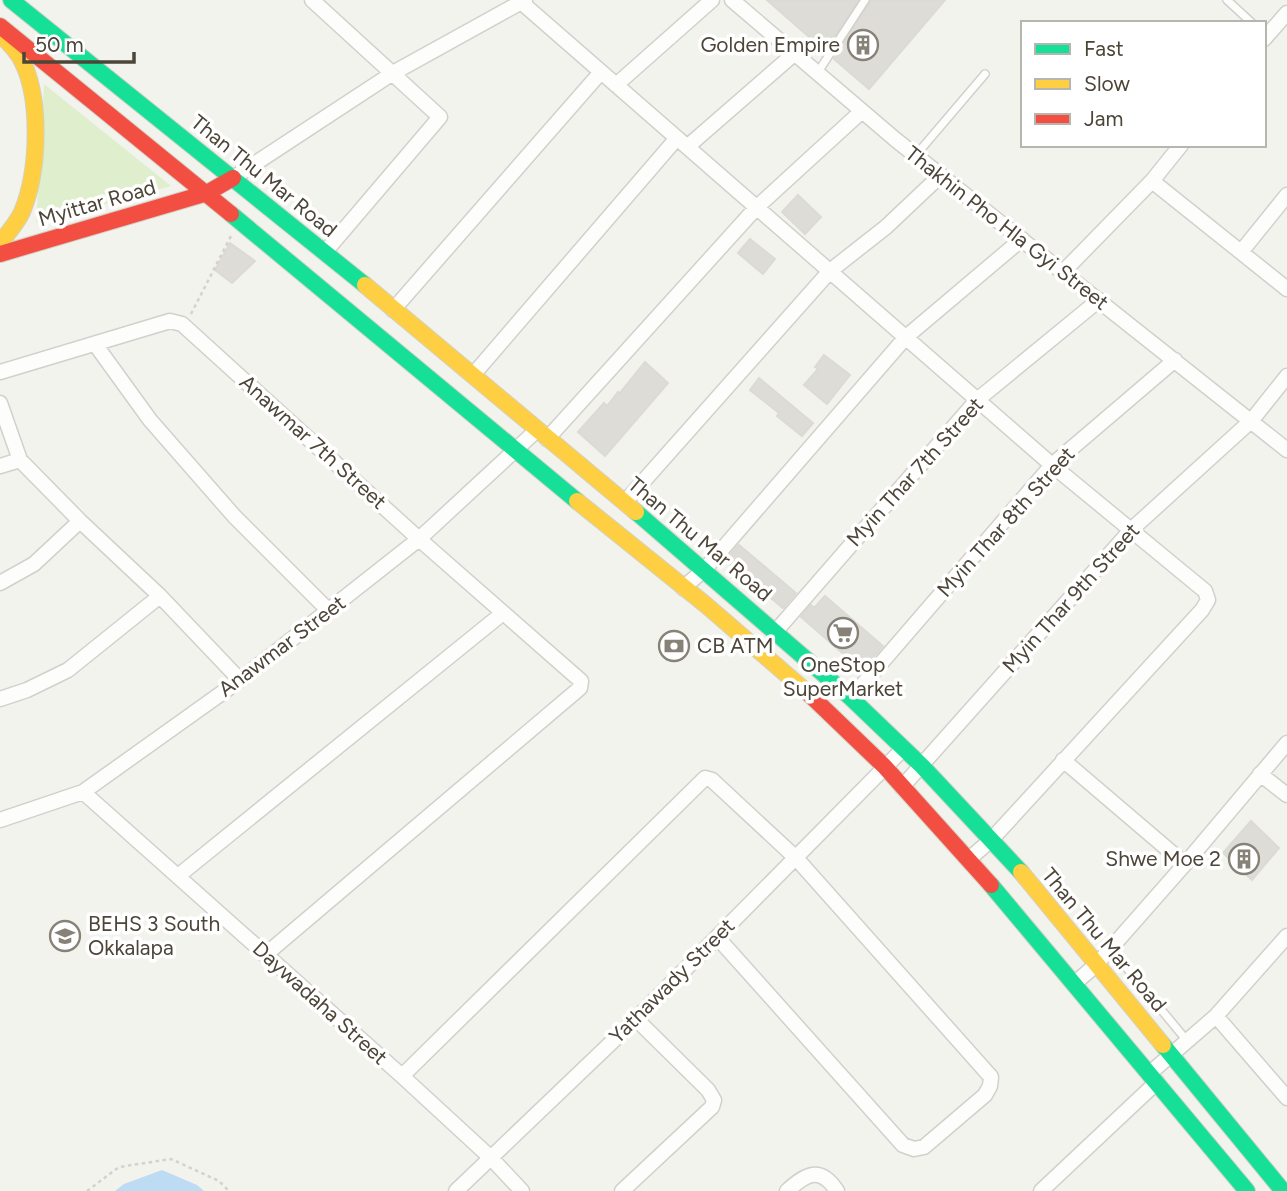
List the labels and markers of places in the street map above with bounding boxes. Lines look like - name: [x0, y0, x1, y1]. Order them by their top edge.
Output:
- building icon: Golden Empire: [846, 28, 880, 62]
- place label: Golden Empire: [700, 32, 840, 57]
- supermarket icon: OneStop SuperMarket: [826, 616, 860, 650]
- bank icon: CB ATM: [657, 629, 691, 663]
- place label: CB ATM: [697, 633, 773, 658]
- place label: OneStop SuperMarket: [783, 652, 903, 701]
- building icon: Shwe Moe 2: [1227, 842, 1261, 876]
- place label: Shwe Moe 2: [1105, 846, 1221, 871]
- place label: BEHS 3 South Okkalapa: [88, 911, 220, 960]
- school or university icon: BEHS 3 South Okkalapa: [48, 919, 82, 953]

